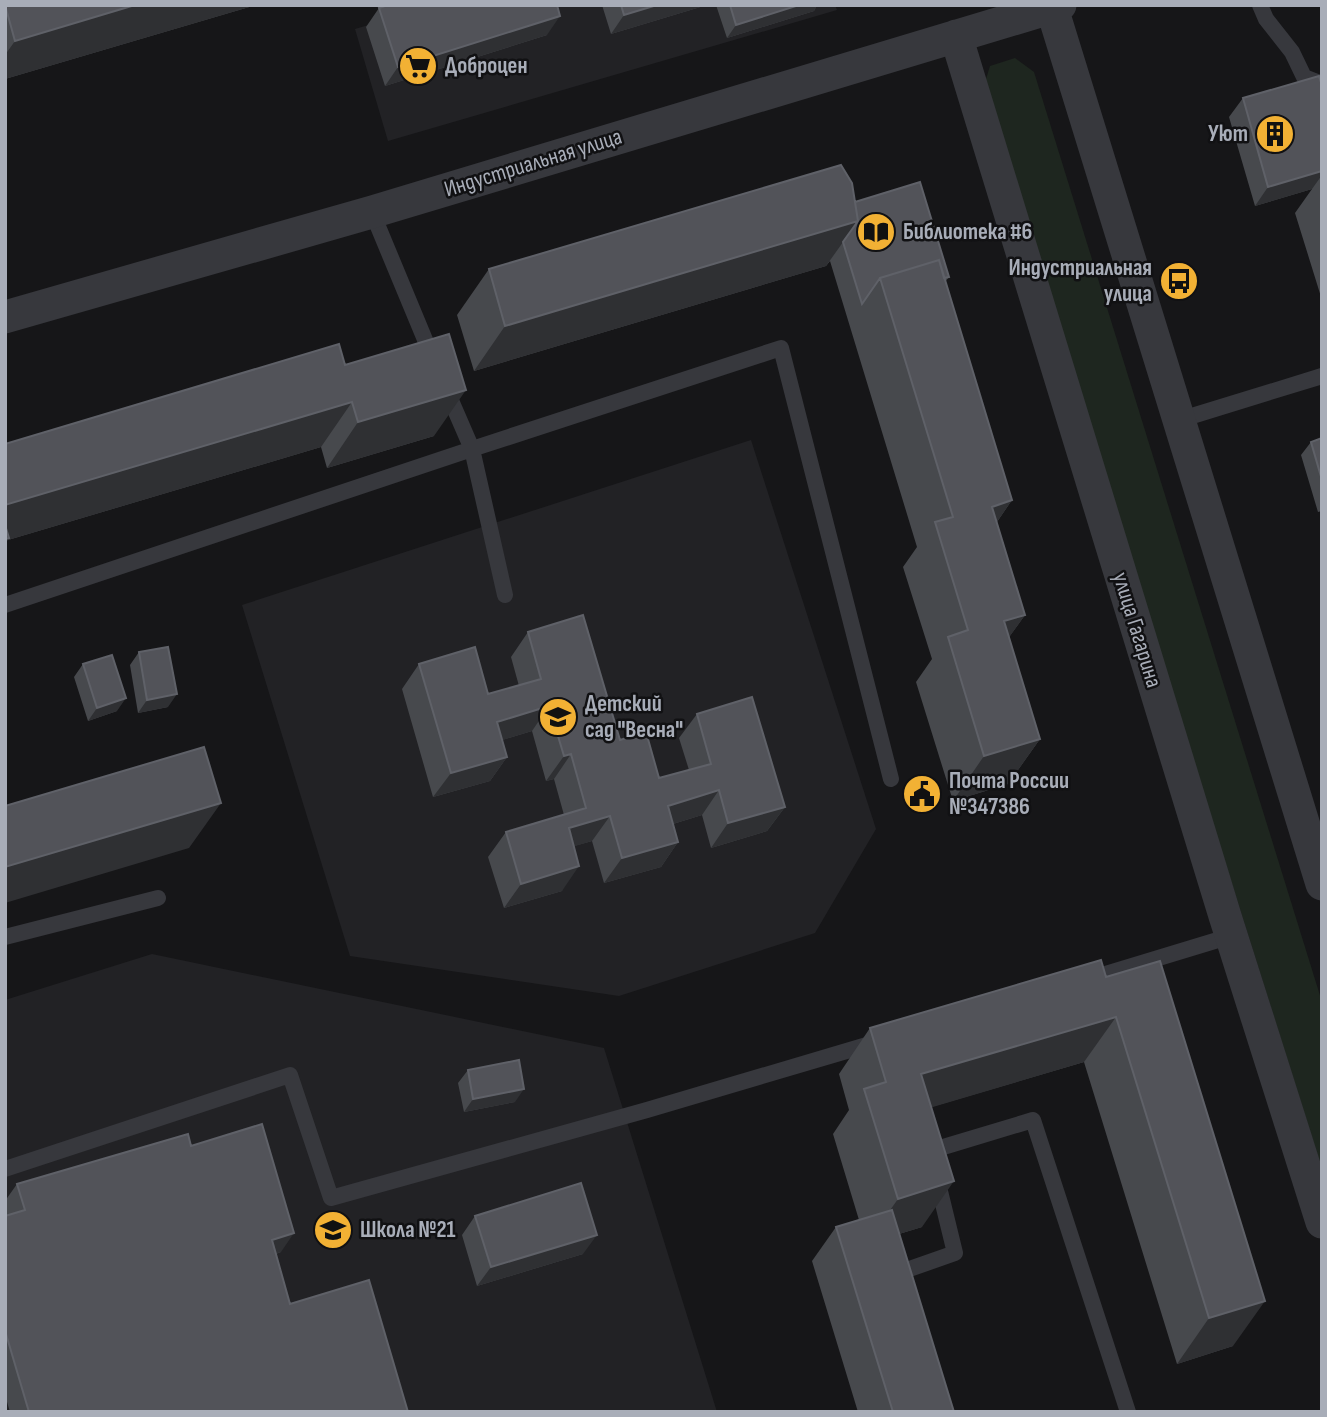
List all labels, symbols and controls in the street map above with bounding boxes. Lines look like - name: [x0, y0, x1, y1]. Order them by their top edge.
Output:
- supermarket icon: Доброцен: [397, 45, 439, 87]
- place label: Доброцен: [445, 52, 528, 80]
- building icon: Уют: [1254, 113, 1296, 155]
- place label: Уют: [1208, 120, 1248, 148]
- street label: Индустриальная улица: [441, 123, 625, 203]
- library icon: Библиотека #6: [855, 211, 897, 253]
- place label: Библиотека #6: [903, 218, 1032, 246]
- place label: Индустриальная улица: [1009, 254, 1152, 308]
- bus stop icon: Индустриальная улица: [1158, 260, 1200, 302]
- street label: улица Гагарина: [1106, 569, 1168, 691]
- place label: Детский сад "Весна": [585, 690, 683, 744]
- school or university icon: Детский сад "Весна": [537, 696, 579, 738]
- place label: Почта России №347386: [949, 767, 1069, 821]
- public building icon: Почта России №347386: [901, 773, 943, 815]
- school or university icon: Школа №21: [312, 1209, 354, 1251]
- place label: Школа №21: [360, 1216, 456, 1244]

